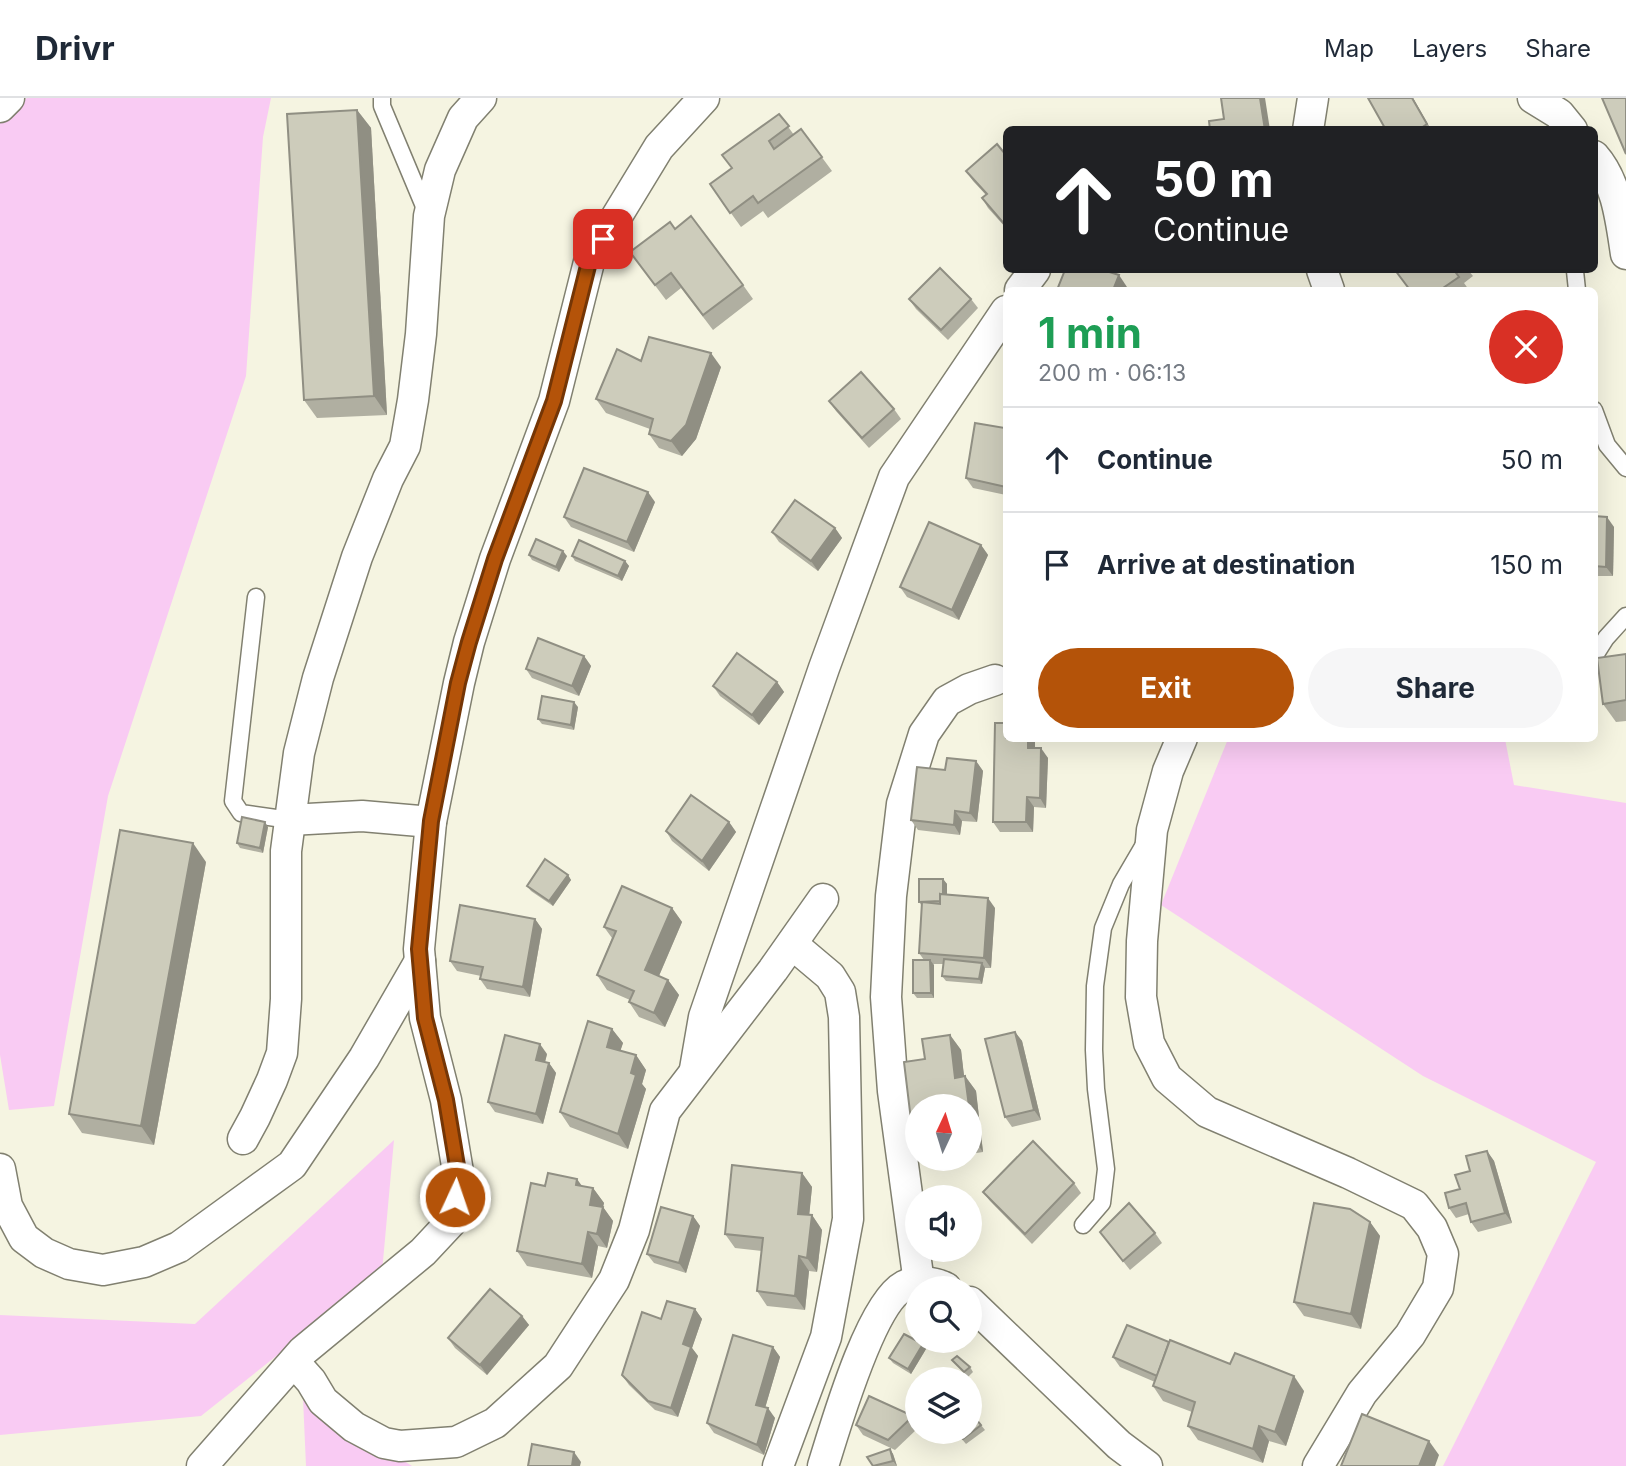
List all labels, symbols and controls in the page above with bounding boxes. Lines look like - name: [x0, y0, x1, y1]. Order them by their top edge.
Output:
- text: Drivr: [35, 28, 115, 68]
- text: Map: [1324, 34, 1374, 63]
- text: Layers: [1412, 34, 1487, 63]
- text: Share: [1525, 34, 1591, 63]
- text: 50 m: [1153, 150, 1274, 209]
- icon: ahead: [1038, 154, 1129, 245]
- pin: [573, 209, 633, 269]
- text: Continue: [1153, 210, 1289, 249]
- icon: arrive: [584, 220, 622, 258]
- text: 1 min: [1038, 307, 1142, 358]
- button: close: [1489, 310, 1563, 384]
- text: 200 m · 06:13: [1038, 359, 1186, 387]
- icon: ahead: [1038, 441, 1076, 479]
- text: Continue: [1097, 444, 1213, 475]
- text: 50 m: [1501, 444, 1563, 475]
- icon: arrive: [1038, 546, 1076, 584]
- text: Arrive at destination: [1097, 549, 1356, 580]
- text: 150 m: [1490, 549, 1563, 580]
- button: Exit: [1038, 648, 1294, 728]
- button: Share: [1308, 648, 1563, 728]
- north arrow: [905, 1094, 982, 1171]
- map controls: [905, 1094, 982, 1444]
- position arrow: [418, 1160, 492, 1234]
- button: sound: [905, 1185, 982, 1262]
- button: search: [905, 1276, 982, 1353]
- button: layers: [905, 1367, 982, 1444]

